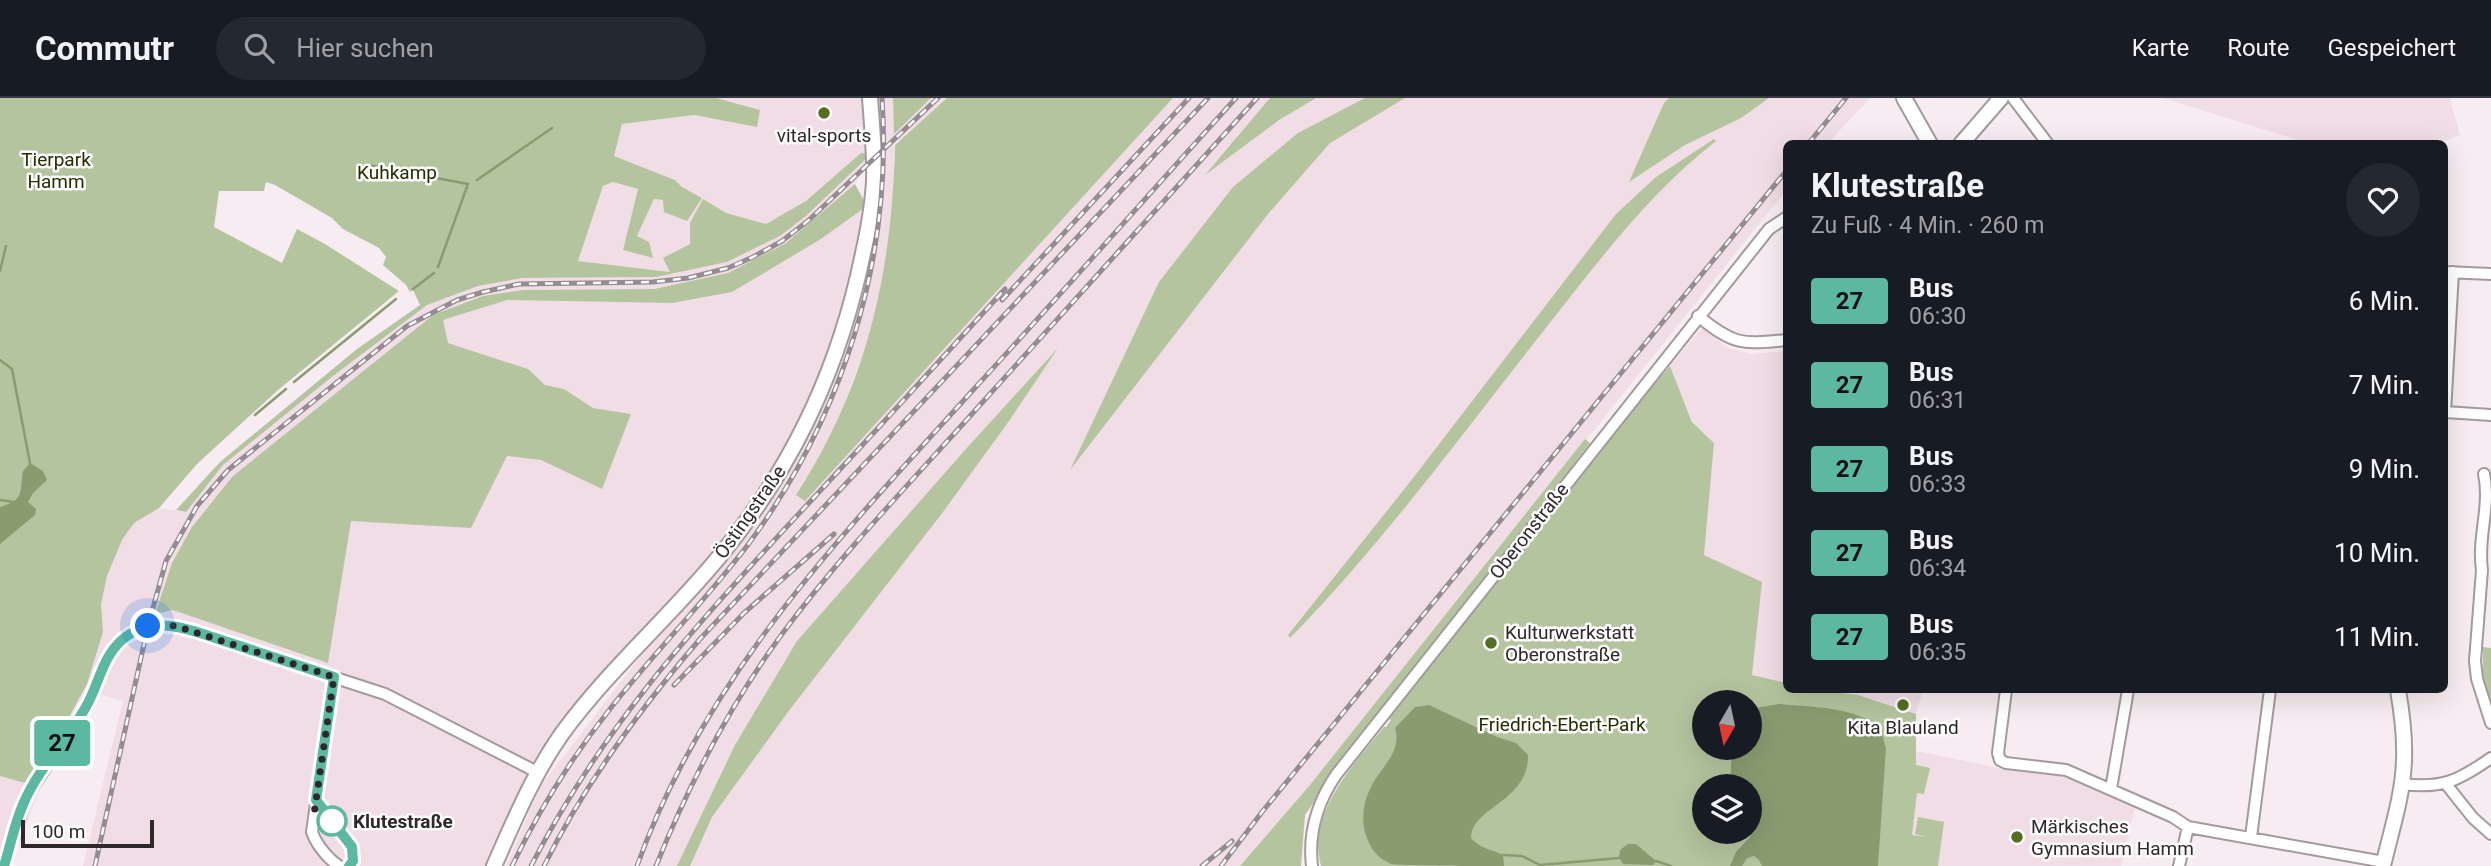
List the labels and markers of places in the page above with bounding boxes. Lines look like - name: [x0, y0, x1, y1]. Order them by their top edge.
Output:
- marker: vital-sports: [816, 105, 832, 121]
- place label: vital-sports: [777, 124, 871, 147]
- place label: Kulturwerkstatt Oberonstraße: [1505, 621, 1634, 666]
- marker: Kulturwerkstatt Oberonstraße: [1483, 635, 1499, 651]
- marker: Kita Blauland: [1895, 697, 1911, 713]
- place label: Kita Blauland: [1847, 716, 1959, 739]
- marker: Klutestraße: [317, 806, 347, 836]
- place label: Klutestraße: [353, 810, 453, 833]
- place label: Märkisches Gymnasium Hamm: [2031, 815, 2194, 860]
- marker: Märkisches Gymnasium Hamm: [2009, 829, 2025, 845]

